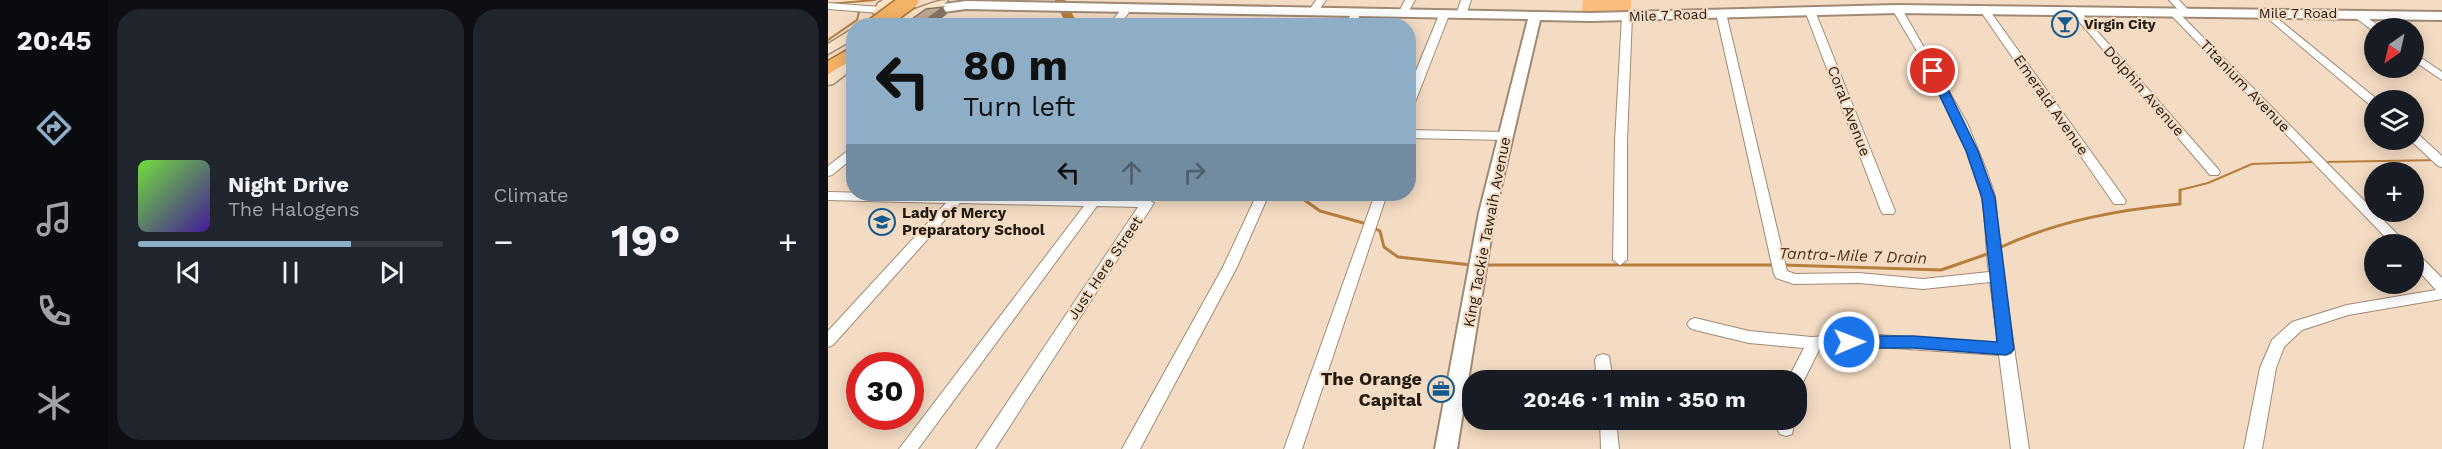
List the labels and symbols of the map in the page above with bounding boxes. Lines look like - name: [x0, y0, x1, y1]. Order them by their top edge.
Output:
- street label: Mile 7 Road: [2259, 5, 2337, 21]
- street label: Mile 7 Road: [1628, 6, 1708, 24]
- bar icon: Virgin City: [2050, 9, 2080, 39]
- place label: Virgin City: [2084, 16, 2156, 32]
- north arrow: [2364, 18, 2424, 78]
- street label: Titanium Avenue: [2196, 36, 2294, 136]
- street label: Dolphin Avenue: [2100, 42, 2188, 140]
- pin: [1907, 45, 1958, 96]
- street label: Emerald Avenue: [2010, 51, 2092, 159]
- street label: Coral Avenue: [1824, 63, 1874, 159]
- street label: King Tackie Tawaih Avenue: [1460, 135, 1514, 329]
- place label: Lady of Mercy Preparatory School: [902, 204, 1045, 239]
- school or university icon: Lady of Mercy Preparatory School: [867, 207, 897, 237]
- street label: Just Here Street: [1064, 212, 1147, 323]
- water label: Tantra-Mile 7 Drain: [1779, 243, 1927, 268]
- position arrow: [1817, 310, 1881, 374]
- speed limit sign: 30: [846, 352, 924, 430]
- place label: The Orange Capital: [1321, 368, 1422, 410]
- office icon: The Orange Capital: [1426, 374, 1456, 404]

